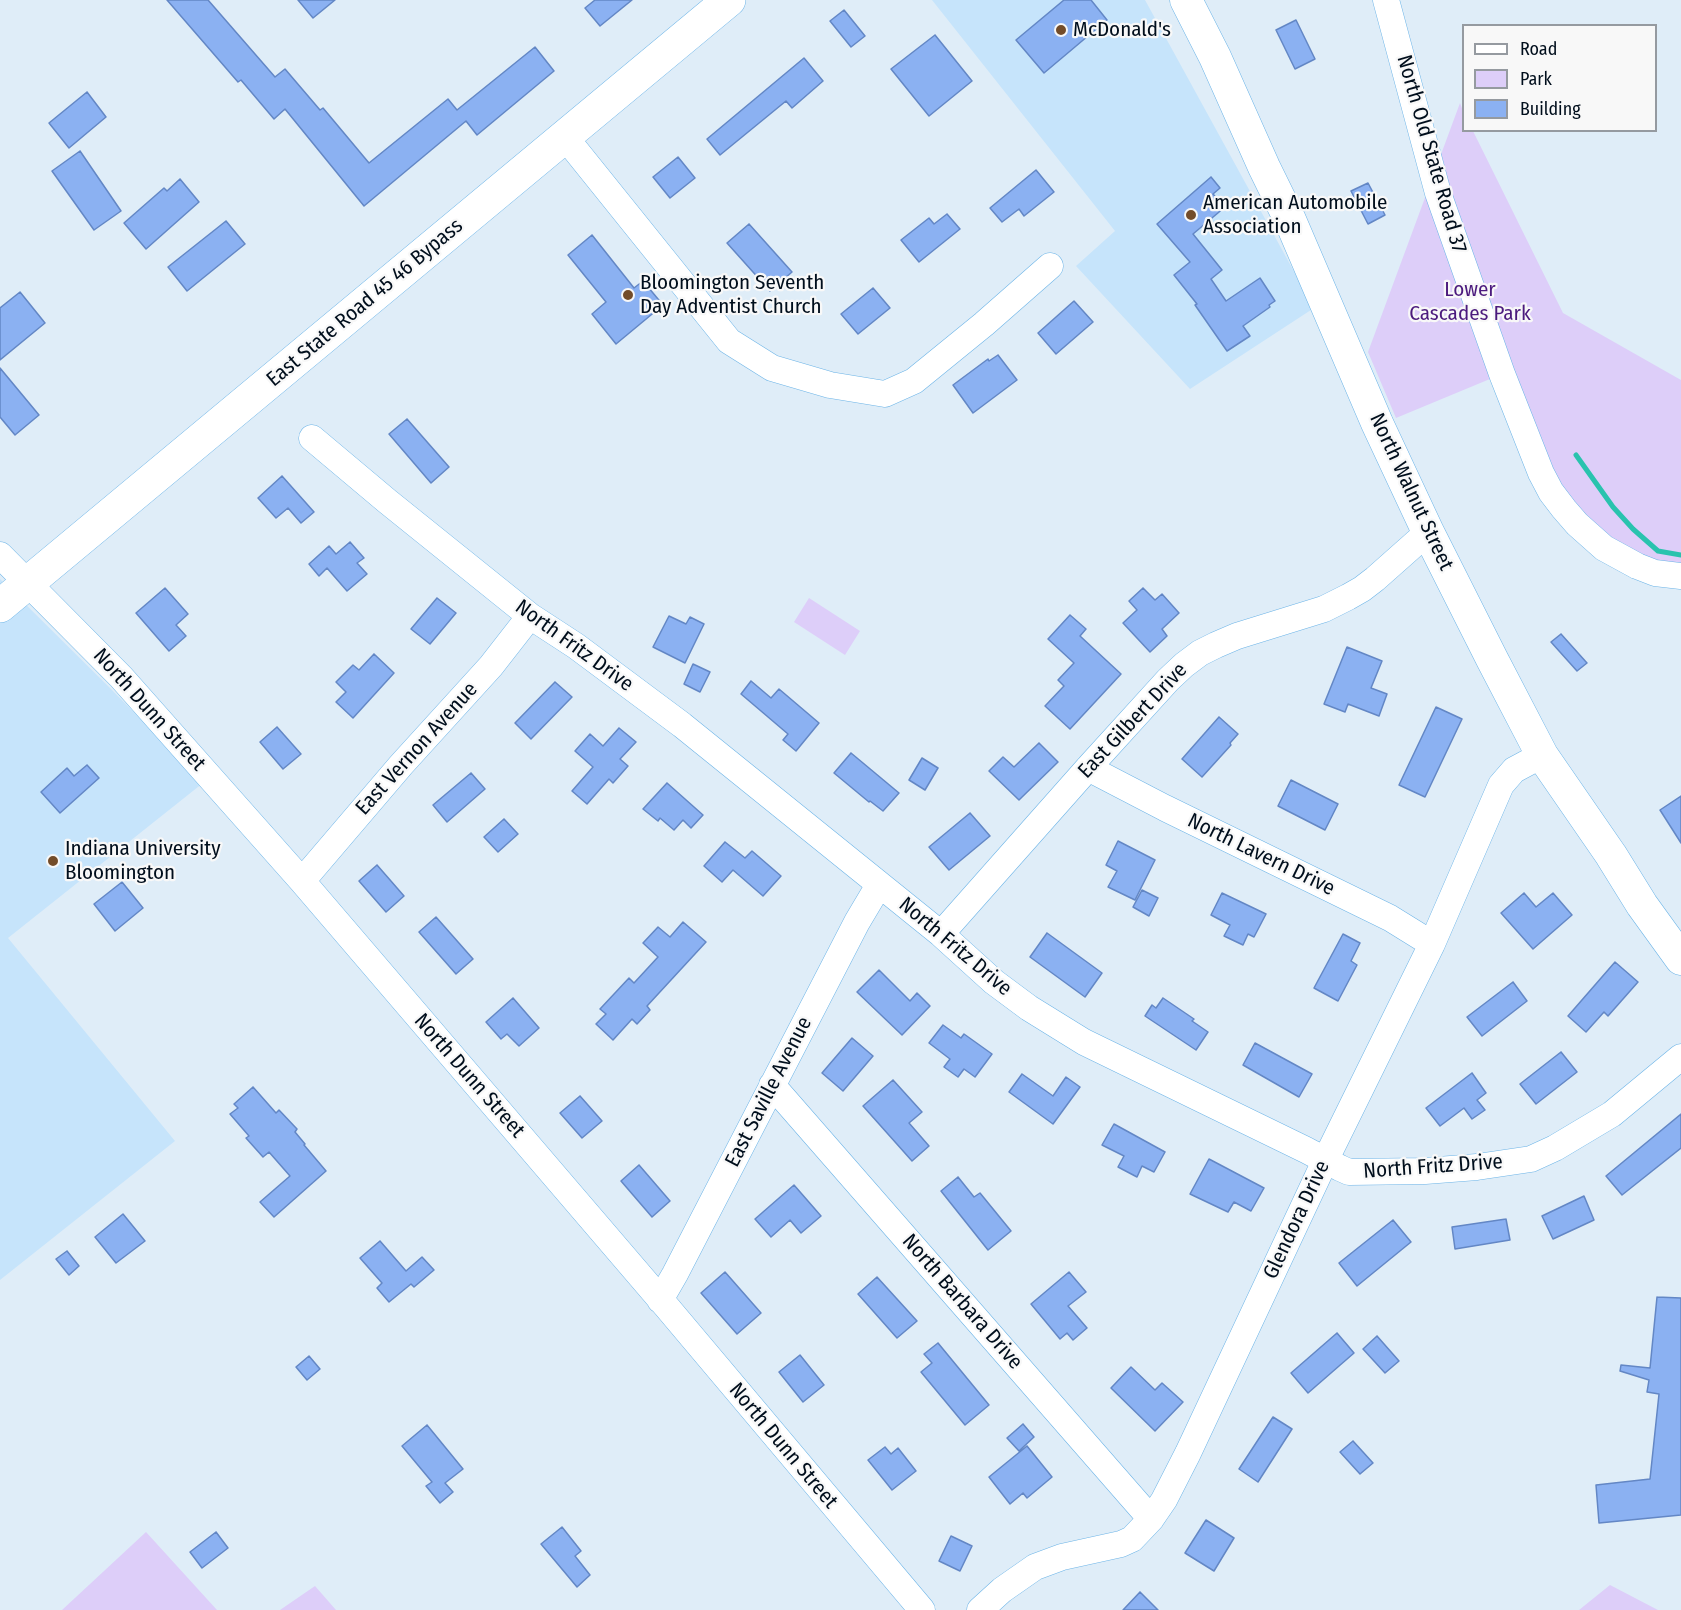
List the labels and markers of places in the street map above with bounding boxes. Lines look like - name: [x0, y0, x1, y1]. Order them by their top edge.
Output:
- place label: McDonald's: [1073, 17, 1171, 43]
- marker: McDonald's: [1054, 23, 1068, 37]
- place label: American Automobile Association: [1203, 190, 1387, 240]
- marker: American Automobile Association: [1184, 208, 1198, 222]
- place label: Bloomington Seventh Day Adventist Church: [640, 270, 824, 320]
- marker: Bloomington Seventh Day Adventist Church: [621, 288, 635, 302]
- place label: Indiana University Bloomington: [65, 836, 221, 886]
- marker: Indiana University Bloomington: [46, 854, 60, 868]

